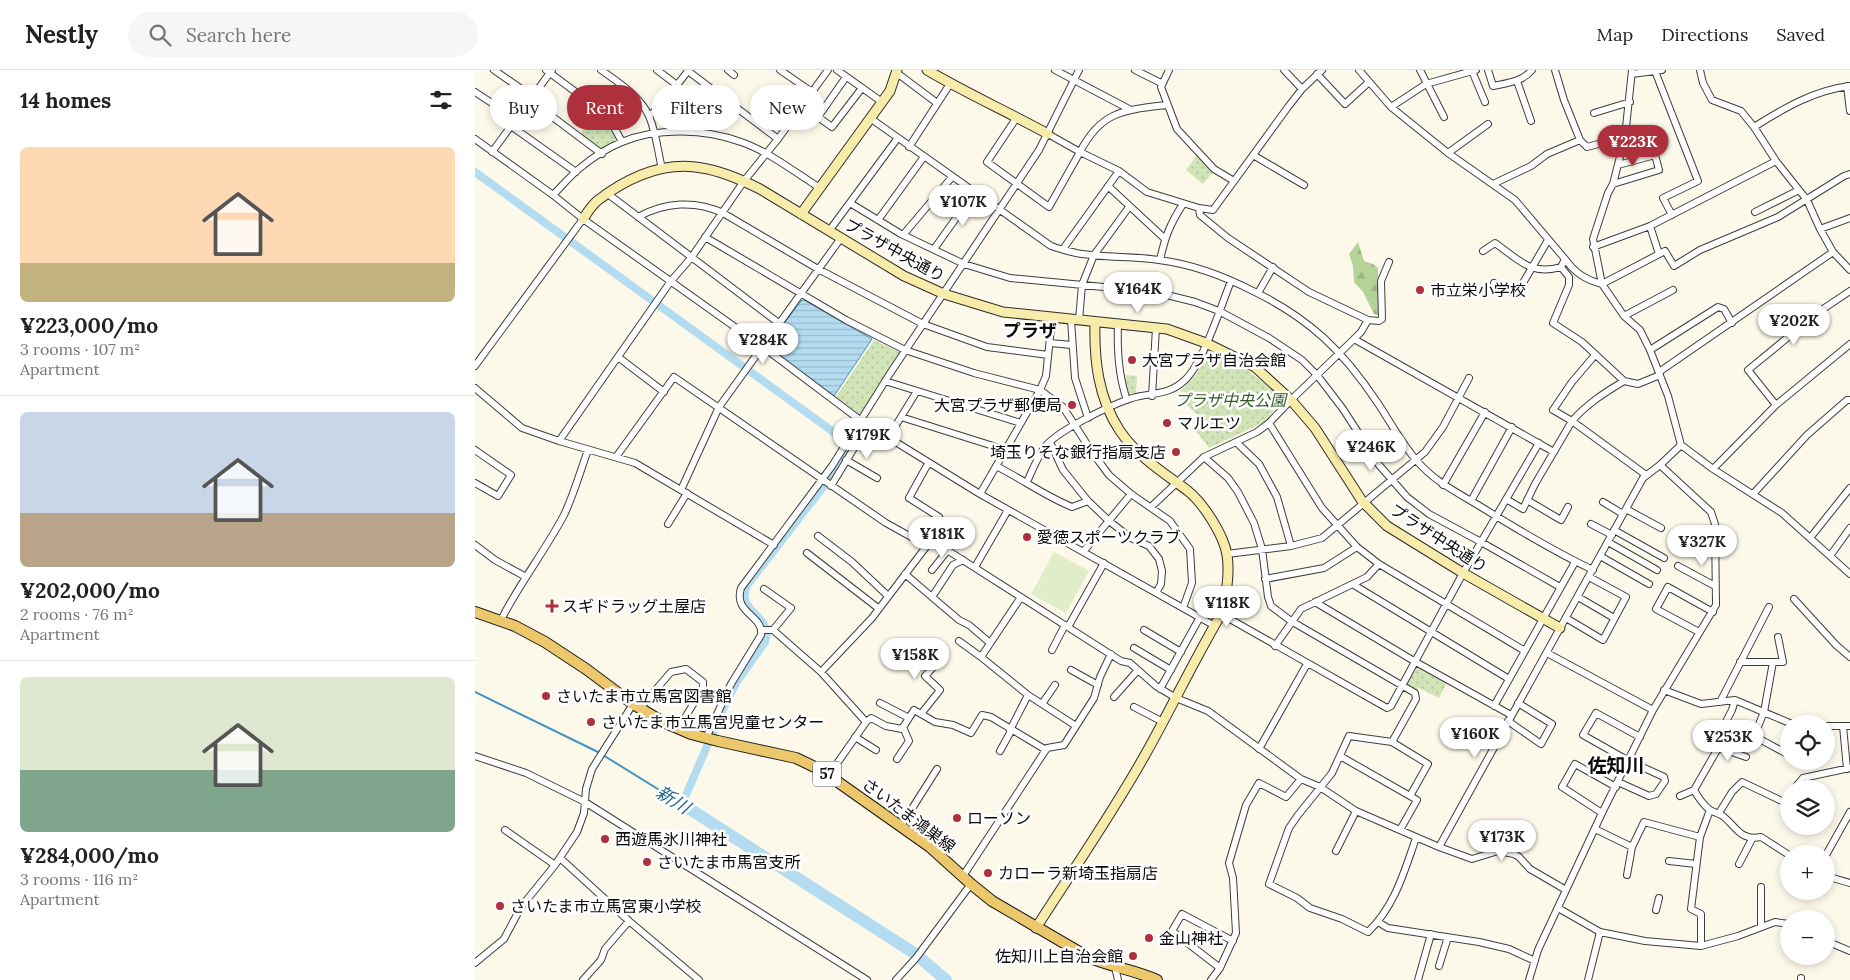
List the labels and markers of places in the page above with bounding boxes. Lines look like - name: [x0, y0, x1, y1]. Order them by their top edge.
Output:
- pin: ¥223K: [1598, 124, 1668, 167]
- pin: ¥107K: [928, 184, 998, 227]
- pin: ¥164K: [1103, 272, 1173, 314]
- place label: 市立栄小学校: [1430, 280, 1526, 300]
- marker: 市立栄小学校: [1414, 284, 1426, 296]
- pin: ¥202K: [1759, 304, 1829, 346]
- pin: ¥284K: [728, 322, 798, 365]
- place label: 大宮プラザ自治会館: [1142, 350, 1286, 370]
- marker: 大宮プラザ自治会館: [1126, 354, 1138, 366]
- place label: 大宮プラザ郵便局: [934, 395, 1062, 415]
- marker: 大宮プラザ郵便局: [1066, 399, 1078, 411]
- place label: マルエツ: [1177, 413, 1241, 433]
- marker: マルエツ: [1161, 417, 1173, 429]
- pin: ¥179K: [832, 418, 902, 460]
- pin: ¥246K: [1336, 430, 1406, 472]
- place label: 埼玉りそな銀行指扇支店: [990, 442, 1166, 462]
- marker: 埼玉りそな銀行指扇支店: [1170, 446, 1182, 458]
- pin: ¥181K: [907, 516, 977, 559]
- pin: ¥327K: [1667, 524, 1737, 567]
- place label: 愛徳スポーツクラブ: [1037, 527, 1181, 547]
- marker: 愛徳スポーツクラブ: [1021, 531, 1033, 543]
- pin: ¥118K: [1192, 586, 1262, 628]
- place label: スギドラッグ土屋店: [562, 596, 706, 616]
- marker: スギドラッグ土屋店: [546, 600, 558, 612]
- pin: ¥158K: [880, 638, 950, 680]
- place label: さいたま市立馬宮図書館: [556, 686, 732, 706]
- marker: さいたま市立馬宮図書館: [540, 690, 552, 702]
- place label: さいたま市立馬宮児童センター: [601, 712, 825, 732]
- marker: さいたま市立馬宮児童センター: [585, 716, 597, 728]
- pin: ¥160K: [1440, 716, 1510, 759]
- pin: ¥253K: [1693, 720, 1763, 762]
- place label: ローソン: [967, 808, 1031, 828]
- marker: ローソン: [951, 812, 963, 824]
- pin: ¥173K: [1467, 820, 1537, 862]
- place label: 西遊馬氷川神社: [615, 829, 727, 849]
- marker: 西遊馬氷川神社: [599, 833, 611, 845]
- place label: さいたま市馬宮支所: [657, 852, 801, 872]
- marker: さいたま市馬宮支所: [641, 856, 653, 868]
- place label: カローラ新埼玉指扇店: [998, 863, 1158, 883]
- marker: カローラ新埼玉指扇店: [982, 867, 994, 879]
- place label: さいたま市立馬宮東小学校: [510, 896, 702, 916]
- marker: さいたま市立馬宮東小学校: [494, 900, 506, 912]
- place label: 金山神社: [1159, 928, 1223, 948]
- marker: 金山神社: [1143, 932, 1155, 944]
- place label: 佐知川上自治会館: [995, 946, 1123, 966]
- marker: 佐知川上自治会館: [1127, 950, 1139, 962]

